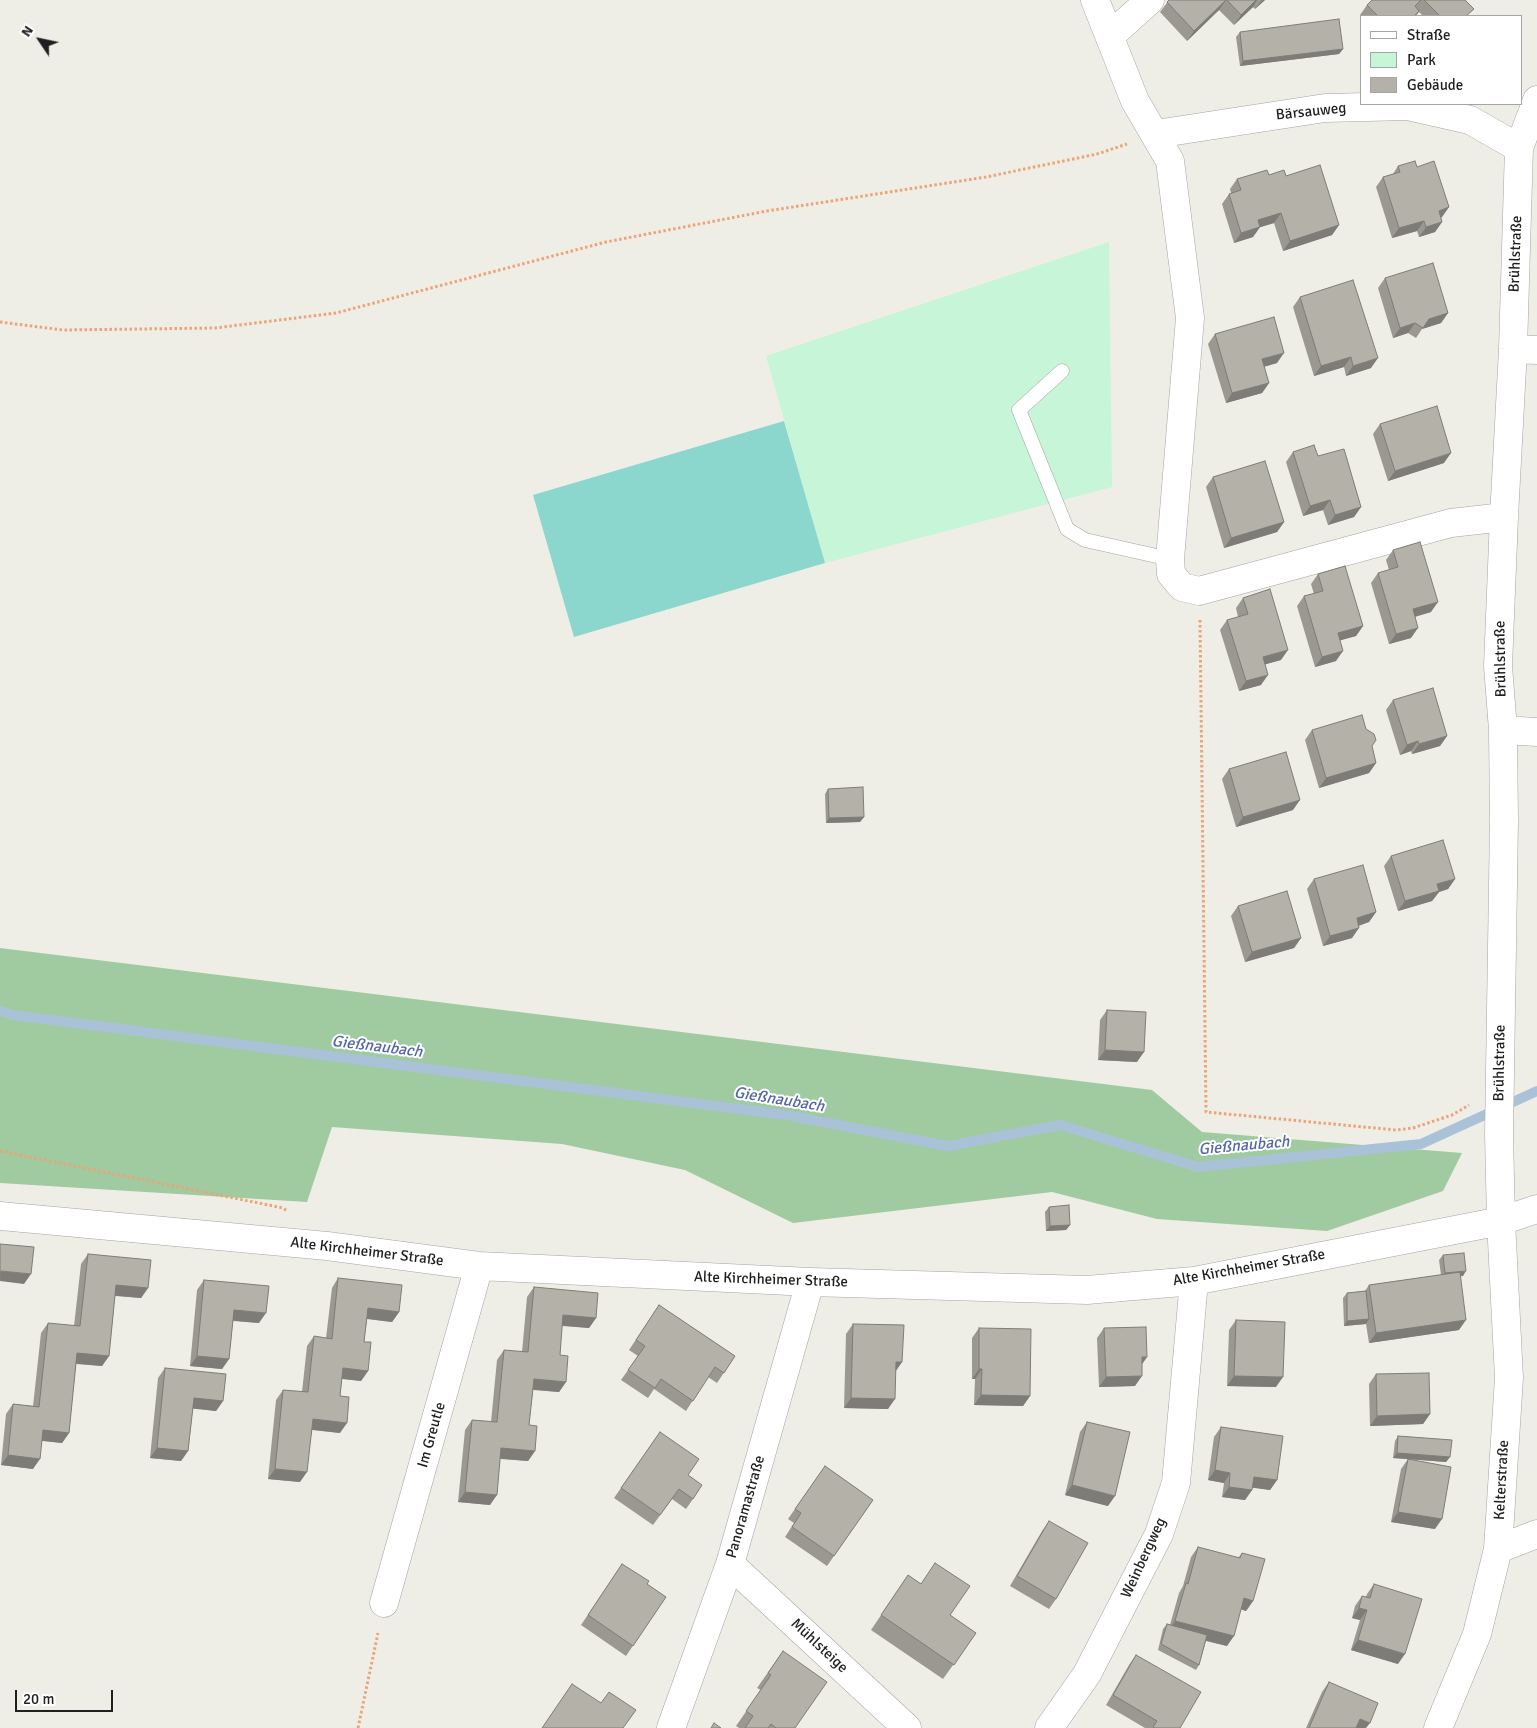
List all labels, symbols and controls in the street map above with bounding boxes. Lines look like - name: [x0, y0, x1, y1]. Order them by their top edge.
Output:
- north arrow: [15, 15, 65, 65]
- legend: [1360, 15, 1522, 105]
- text: N: [17, 23, 37, 40]
- text: Straße: [1407, 26, 1451, 44]
- text: Park: [1407, 51, 1436, 69]
- text: Gebäude: [1407, 76, 1463, 94]
- street label: Bärsauweg: [1275, 99, 1347, 125]
- street label: Brühlstraße: [1506, 215, 1526, 293]
- street label: Brühlstraße: [1491, 620, 1511, 698]
- street label: Brühlstraße: [1490, 1024, 1510, 1102]
- water label: Gießnaubach: [331, 1032, 423, 1062]
- water label: Gießnaubach: [733, 1083, 825, 1117]
- water label: Gießnaubach: [1198, 1132, 1290, 1160]
- street label: Alte Kirchheimer Straße: [289, 1234, 445, 1270]
- street label: Alte Kirchheimer Straße: [1172, 1246, 1326, 1290]
- street label: Alte Kirchheimer Straße: [694, 1268, 848, 1292]
- street label: Im Greutle: [414, 1400, 450, 1470]
- street label: Kelterstraße: [1491, 1439, 1513, 1521]
- street label: Panoramastraße: [723, 1454, 769, 1560]
- street label: Weinbergweg: [1118, 1515, 1170, 1601]
- street label: Mühlsteige: [787, 1615, 851, 1677]
- scale bar: [18, 1680, 115, 1712]
- text: 20 m: [23, 1690, 54, 1708]

